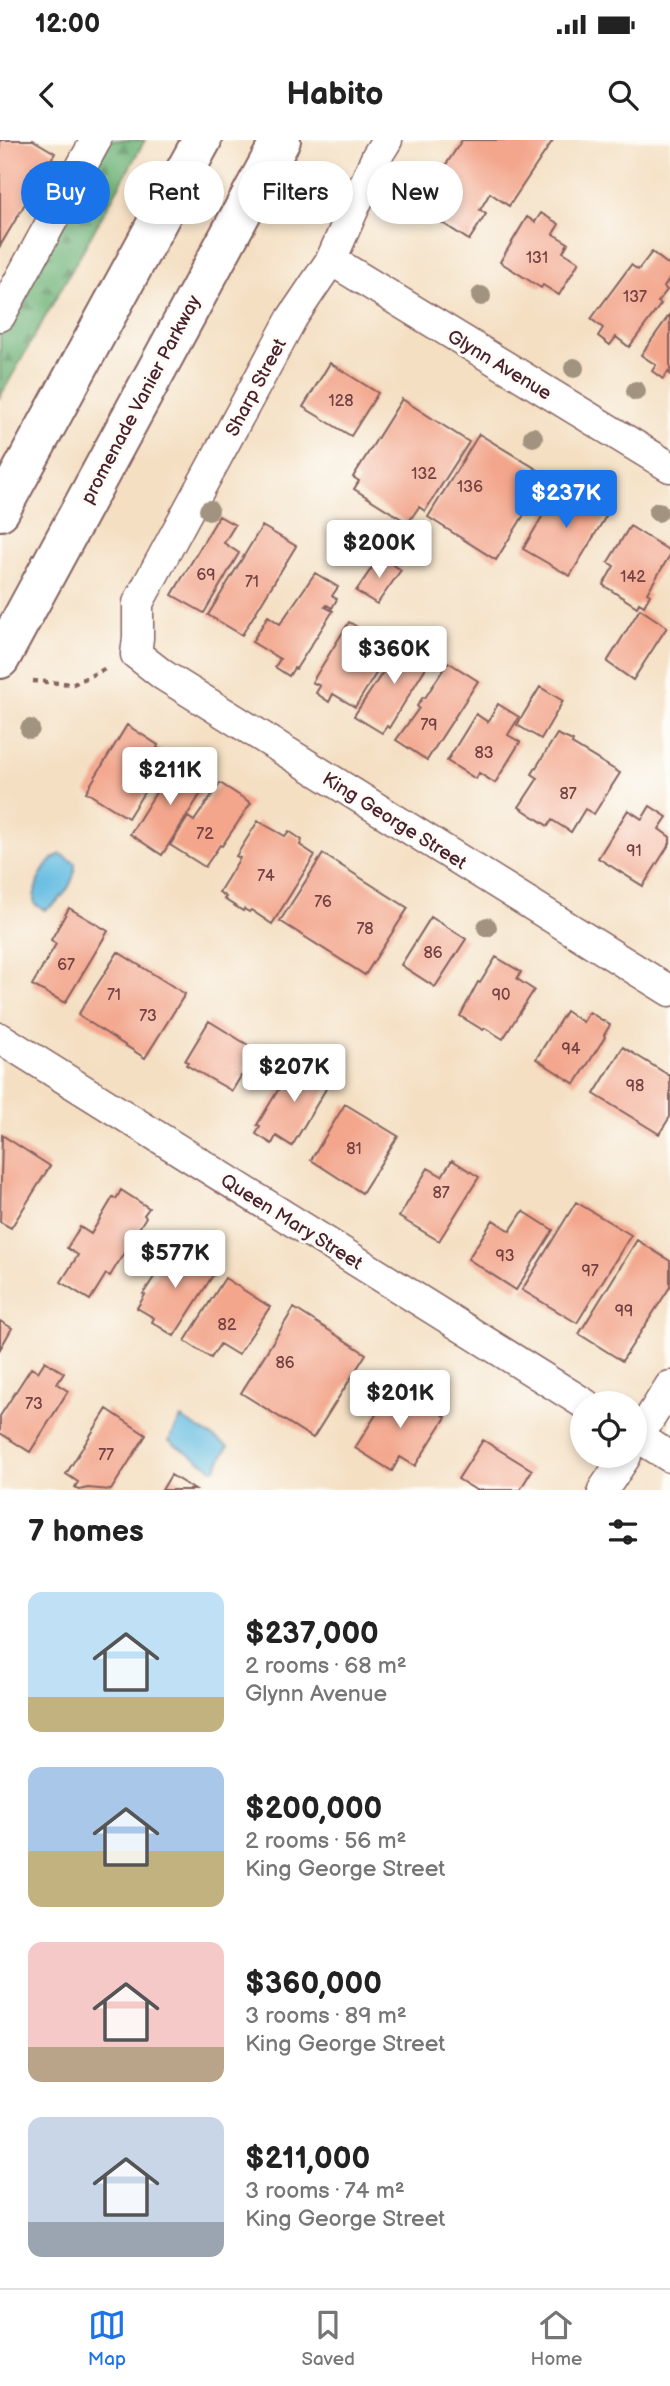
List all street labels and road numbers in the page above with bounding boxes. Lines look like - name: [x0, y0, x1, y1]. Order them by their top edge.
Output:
- street label: promenade Vanier Parkway: [76, 291, 206, 508]
- street label: Glynn Avenue: [443, 325, 555, 405]
- street label: Sharp Street: [221, 335, 292, 441]
- street label: King George Street: [318, 768, 471, 875]
- street label: Queen Mary Street: [216, 1169, 367, 1275]

